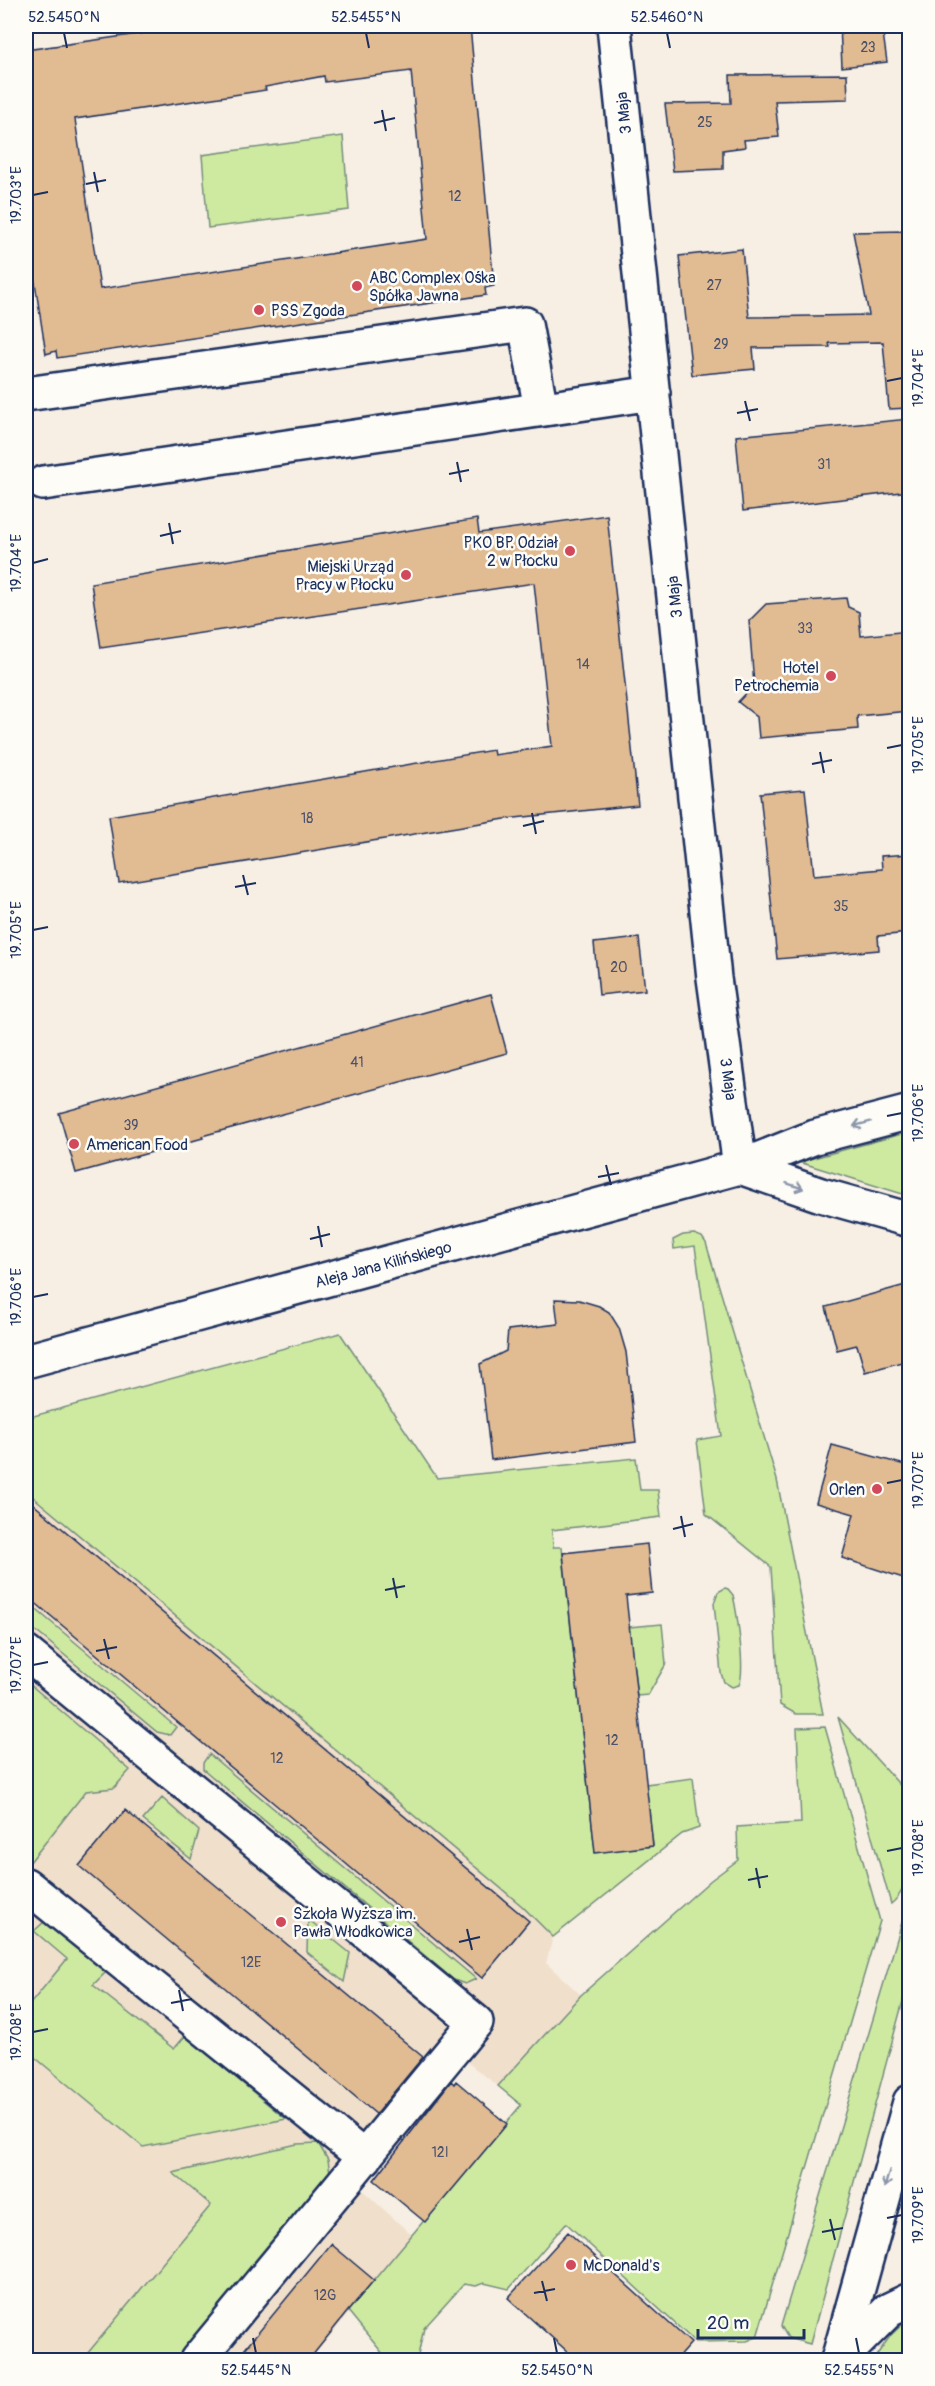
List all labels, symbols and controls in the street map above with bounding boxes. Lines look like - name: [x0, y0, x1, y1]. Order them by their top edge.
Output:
- text: 52.5450°N: [28, 8, 100, 27]
- text: 52.5455°N: [331, 8, 401, 27]
- text: 52.5460°N: [631, 8, 703, 27]
- house number: 23: [860, 39, 876, 56]
- street label: 3 Maja: [612, 91, 636, 135]
- house number: 25: [697, 114, 713, 131]
- text: 19.703°E: [7, 166, 26, 224]
- house number: 12: [448, 188, 462, 205]
- place label: ABC Complex Ośka Spółka Jawna: [369, 268, 496, 306]
- house number: 27: [706, 277, 722, 294]
- marker: ABC Complex Ośka Spółka Jawna: [350, 279, 364, 293]
- place label: PSS Zgoda: [271, 301, 345, 321]
- marker: PSS Zgoda: [252, 303, 266, 317]
- house number: 29: [713, 336, 729, 353]
- text: 19.704°E: [909, 349, 928, 407]
- house number: 31: [817, 456, 831, 473]
- place label: PKO BP. Odział 2 w Płocku: [463, 533, 559, 571]
- text: 19.704°E: [7, 534, 26, 592]
- marker: PKO BP. Odział 2 w Płocku: [563, 544, 577, 558]
- place label: Miejski Urząd Pracy w Płocku: [295, 557, 394, 595]
- marker: Miejski Urząd Pracy w Płocku: [399, 568, 413, 582]
- street label: 3 Maja: [663, 575, 687, 619]
- house number: 33: [797, 620, 813, 637]
- house number: 14: [576, 656, 590, 673]
- place label: Hotel Petrochemia: [734, 658, 819, 696]
- marker: Hotel Petrochemia: [824, 669, 838, 683]
- text: 19.705°E: [909, 716, 928, 774]
- house number: 18: [301, 810, 313, 827]
- house number: 35: [833, 898, 849, 915]
- text: 19.705°E: [7, 901, 26, 959]
- house number: 20: [610, 959, 628, 976]
- house number: 41: [350, 1054, 364, 1071]
- street label: 3 Maja: [715, 1057, 741, 1102]
- text: 19.706°E: [909, 1084, 928, 1142]
- house number: 39: [123, 1117, 139, 1134]
- one-way arrow: [853, 1119, 872, 1131]
- place label: American Food: [86, 1135, 188, 1155]
- marker: American Food: [67, 1137, 81, 1151]
- one-way arrow: [785, 1181, 804, 1192]
- street label: Aleja Jana Kilińskiego: [313, 1237, 454, 1293]
- text: 19.706°E: [7, 1268, 26, 1326]
- text: 19.707°E: [909, 1451, 928, 1509]
- place label: Orlen: [829, 1480, 865, 1500]
- marker: Orlen: [870, 1482, 884, 1496]
- text: 19.707°E: [7, 1636, 26, 1694]
- house number: 12: [605, 1732, 619, 1749]
- house number: 12: [270, 1750, 284, 1767]
- text: 19.708°E: [909, 1819, 928, 1877]
- place label: Szkoła Wyższa im. Pawła Włodkowica: [293, 1904, 416, 1942]
- marker: Szkoła Wyższa im. Pawła Włodkowica: [274, 1915, 288, 1929]
- house number: 12E: [241, 1954, 261, 1971]
- text: 19.708°E: [7, 2003, 26, 2061]
- house number: 12I: [431, 2144, 449, 2161]
- one-way arrow: [881, 2169, 893, 2188]
- text: 19.709°E: [909, 2186, 928, 2244]
- place label: McDonald's: [583, 2256, 660, 2276]
- marker: McDonald's: [564, 2258, 578, 2272]
- house number: 12G: [314, 2287, 336, 2304]
- scale bar: [698, 2302, 804, 2340]
- text: 20 m: [707, 2312, 749, 2335]
- text: 52.5445°N: [221, 2361, 291, 2380]
- text: 52.5450°N: [521, 2361, 593, 2380]
- text: 52.5455°N: [824, 2361, 894, 2380]

